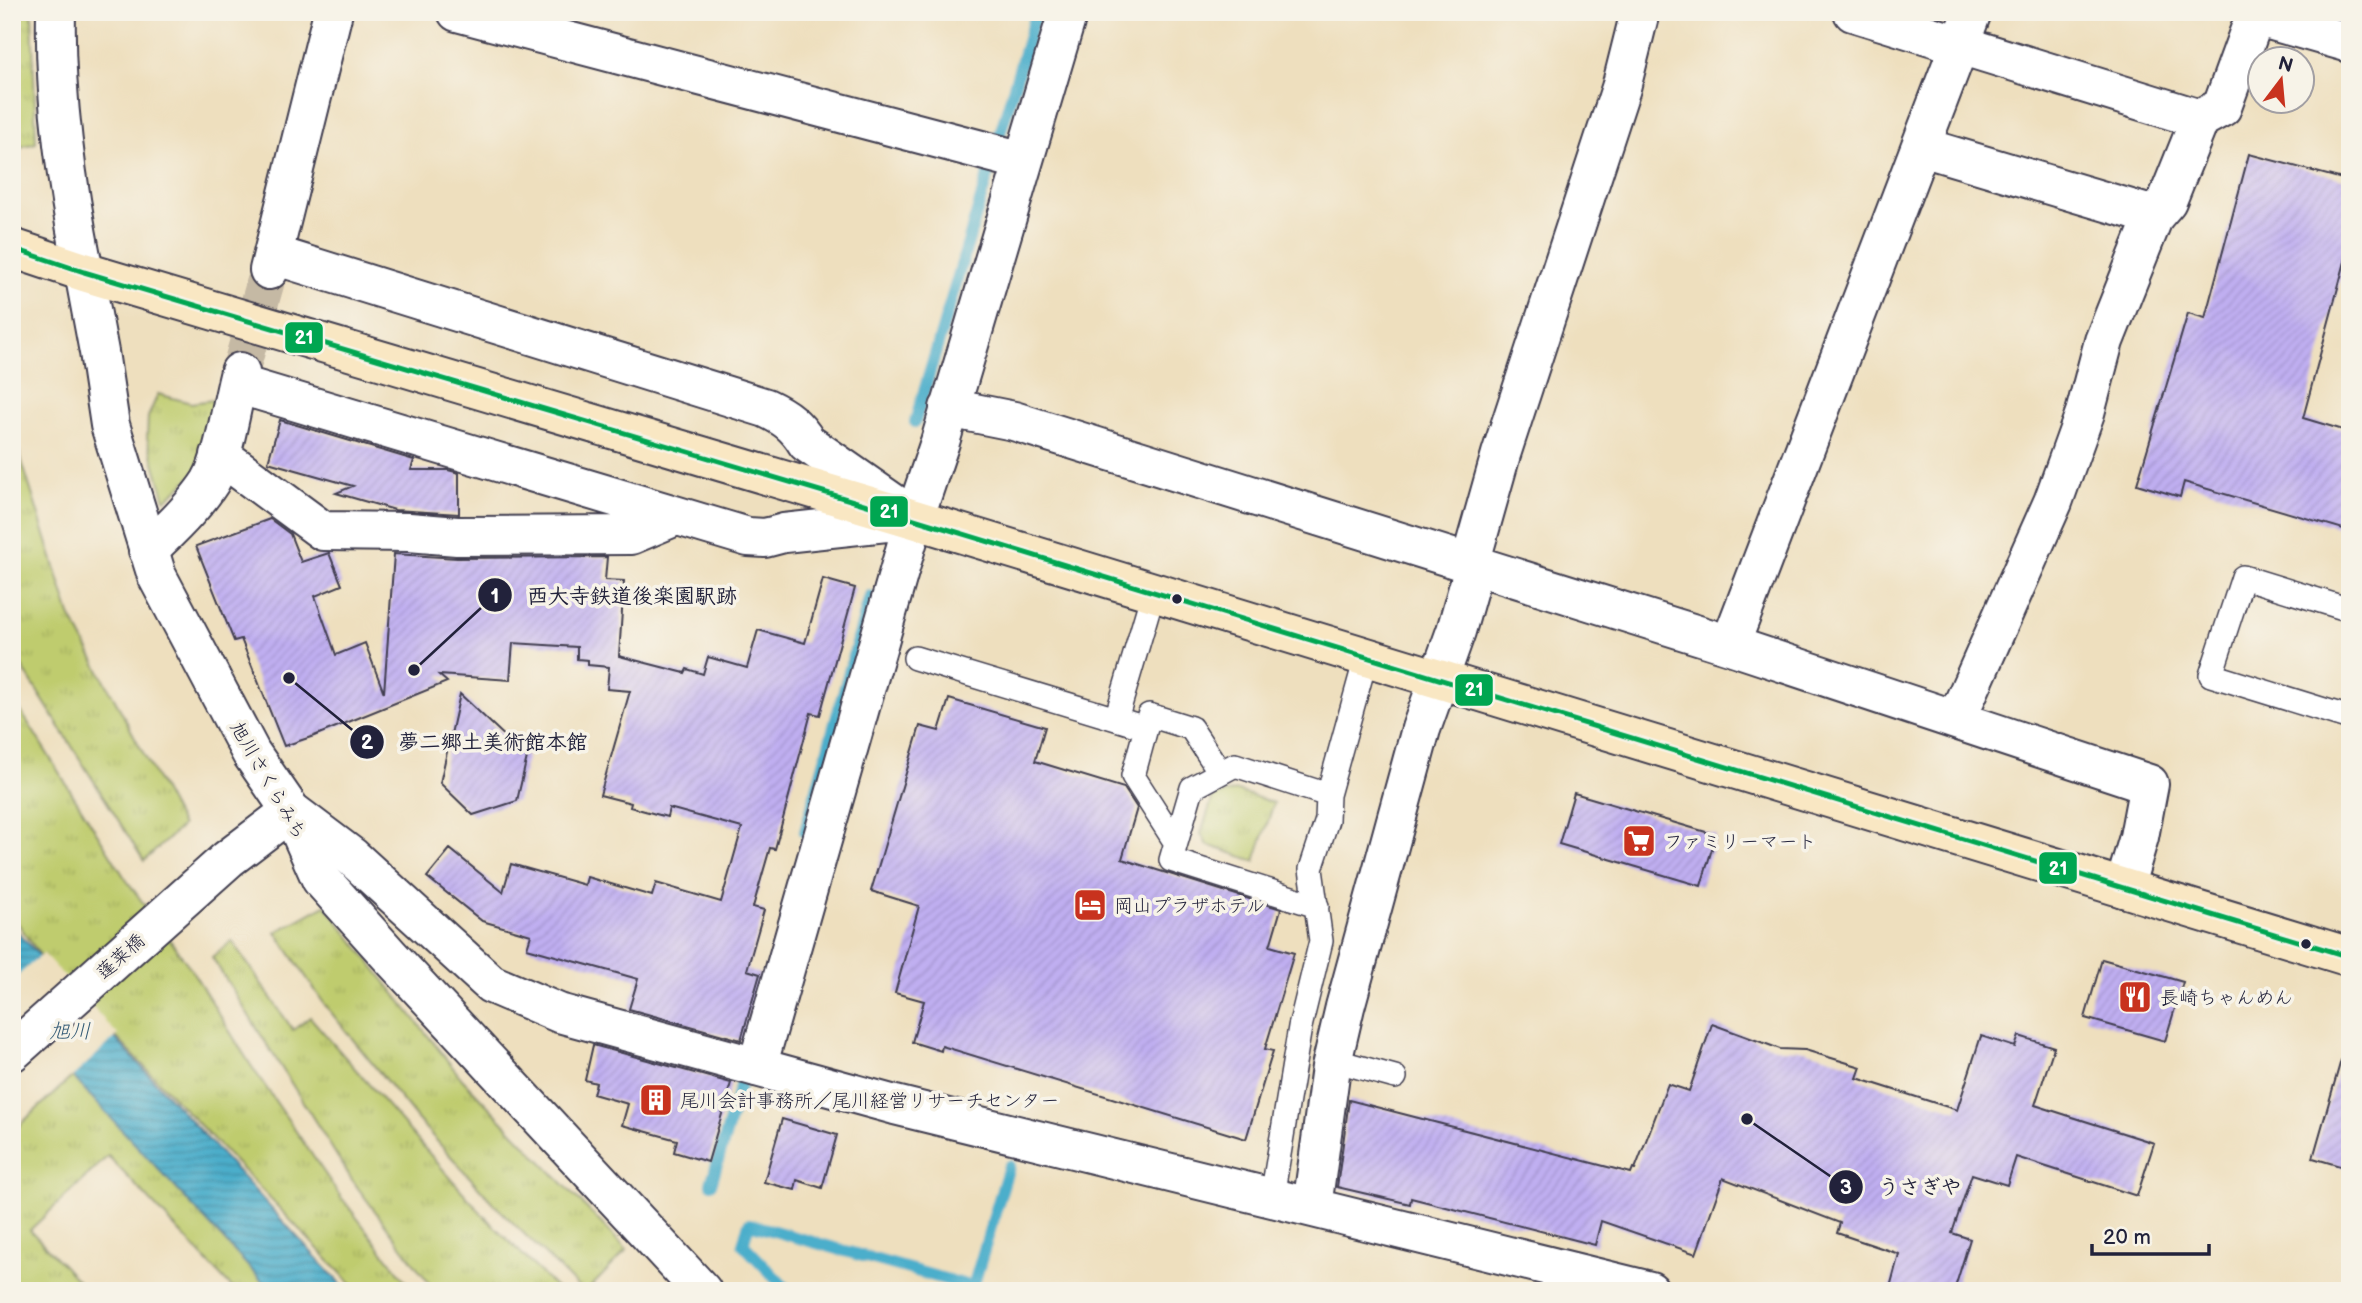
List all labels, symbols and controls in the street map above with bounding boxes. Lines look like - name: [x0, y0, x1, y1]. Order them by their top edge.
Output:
- north arrow: [2246, 46, 2316, 116]
- text: N: [2275, 52, 2295, 78]
- line badge: 21: [284, 321, 324, 354]
- text: 21: [295, 327, 313, 350]
- line badge: 21: [869, 495, 909, 528]
- text: 21: [880, 501, 898, 524]
- callout: 西大寺鉄道後楽園駅跡: [478, 574, 751, 616]
- text: 1: [491, 584, 499, 609]
- text: 西大寺鉄道後楽園駅跡: [527, 584, 737, 609]
- unlabelled marker: [1170, 592, 1184, 606]
- line badge: 21: [1454, 673, 1494, 707]
- text: 21: [1465, 679, 1483, 702]
- street label: 旭川さくらみち: [225, 718, 311, 844]
- callout: 夢二郷土美術館本館: [349, 721, 601, 763]
- text: 2: [361, 730, 374, 755]
- text: 夢二郷土美術館本館: [399, 730, 588, 755]
- supermarket icon: ファミリーマート: [1620, 822, 1658, 860]
- place label: ファミリーマート: [1664, 831, 1816, 854]
- line badge: 21: [2038, 851, 2078, 885]
- text: 21: [2049, 858, 2067, 881]
- hotel icon: 岡山プラザホテル: [1071, 886, 1109, 924]
- place label: 岡山プラザホテル: [1114, 895, 1265, 918]
- street label: 蓬莱橋: [92, 929, 150, 985]
- unlabelled marker: [2299, 937, 2313, 951]
- restaurant icon: 長崎ちゃんめん: [2116, 978, 2154, 1016]
- place label: 長崎ちゃんめん: [2160, 987, 2293, 1010]
- water label: 旭川: [49, 1019, 91, 1044]
- building icon: 尾川会計事務所／尾川経営リサーチセンター: [637, 1081, 675, 1119]
- place label: 尾川会計事務所／尾川経営リサーチセンター: [680, 1090, 1059, 1113]
- callout: うさぎや: [1829, 1166, 1976, 1208]
- text: 3: [1840, 1175, 1852, 1200]
- text: うさぎや: [1878, 1175, 1962, 1200]
- scale bar: [2092, 1212, 2210, 1256]
- text: 20 m: [2103, 1225, 2151, 1250]

